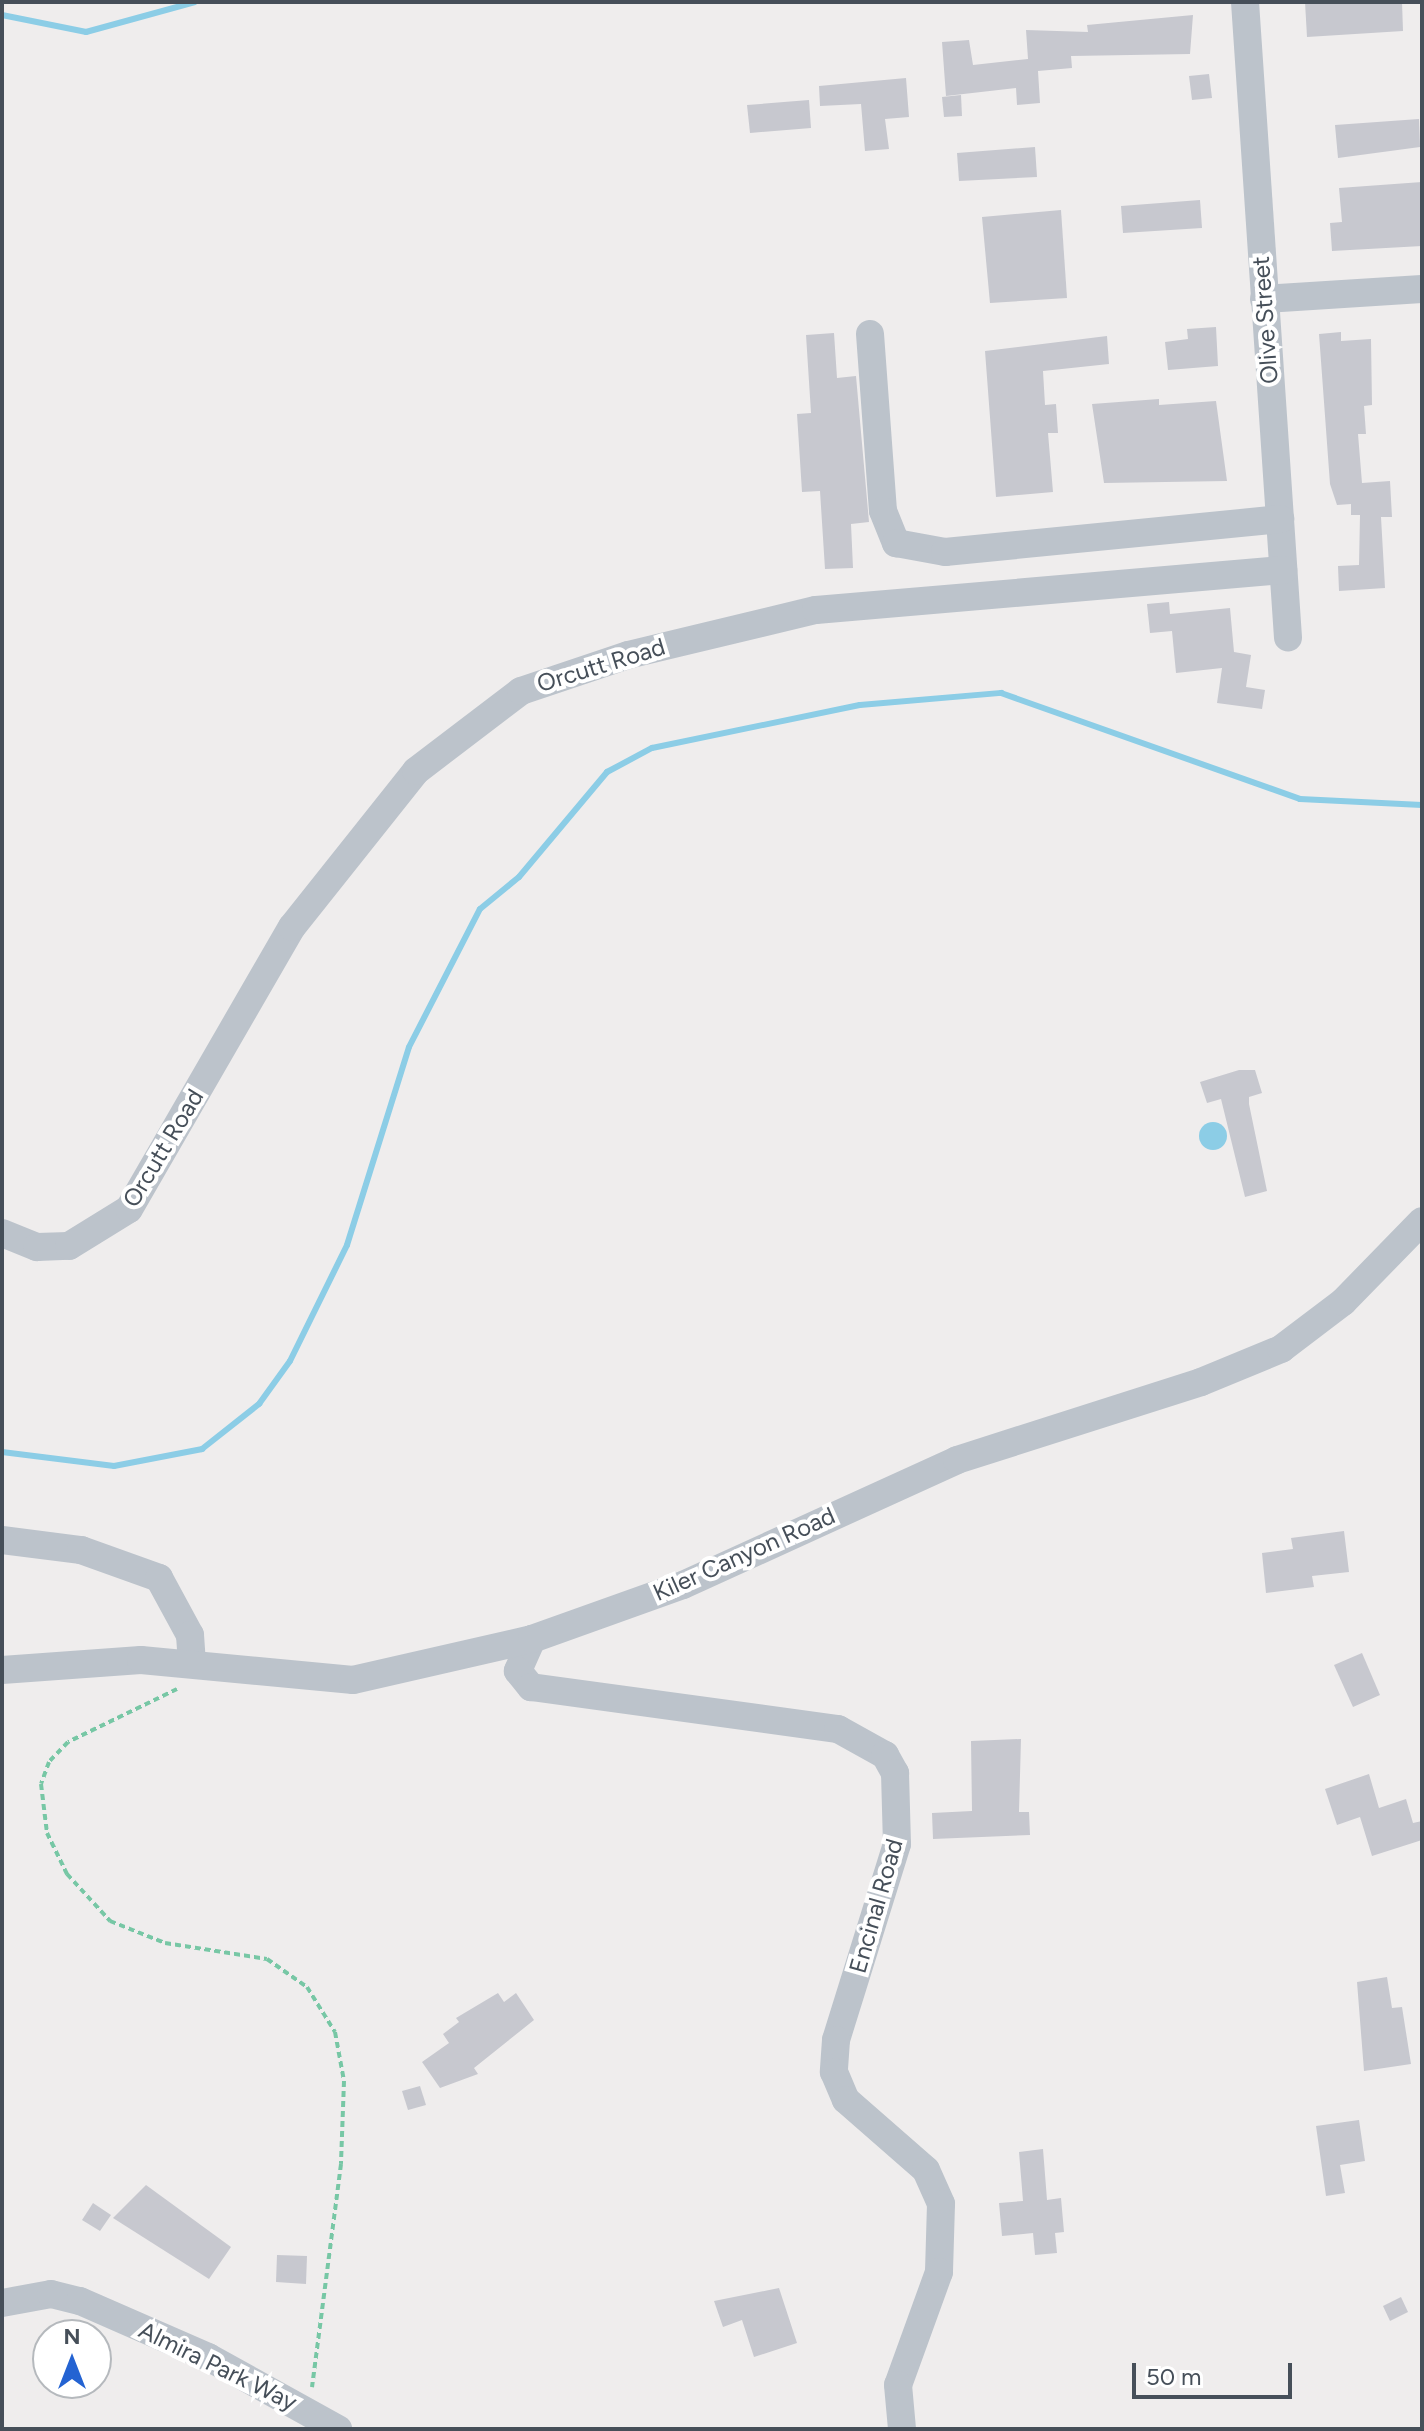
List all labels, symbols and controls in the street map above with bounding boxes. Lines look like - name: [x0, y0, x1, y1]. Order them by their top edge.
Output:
- street label: Olive Street: [1246, 255, 1284, 385]
- street label: Orcutt Road: [533, 632, 669, 698]
- street label: Orcutt Road: [117, 1084, 209, 1212]
- street label: Kiler Canyon Road: [649, 1501, 839, 1607]
- street label: Encinal Road: [843, 1836, 909, 1976]
- street label: Almira Park Way: [134, 2315, 302, 2417]
- north arrow: [32, 2319, 112, 2399]
- text: N: [63, 2323, 81, 2350]
- scale bar: [1136, 2347, 1296, 2397]
- text: 50 m: [1146, 2362, 1202, 2391]

